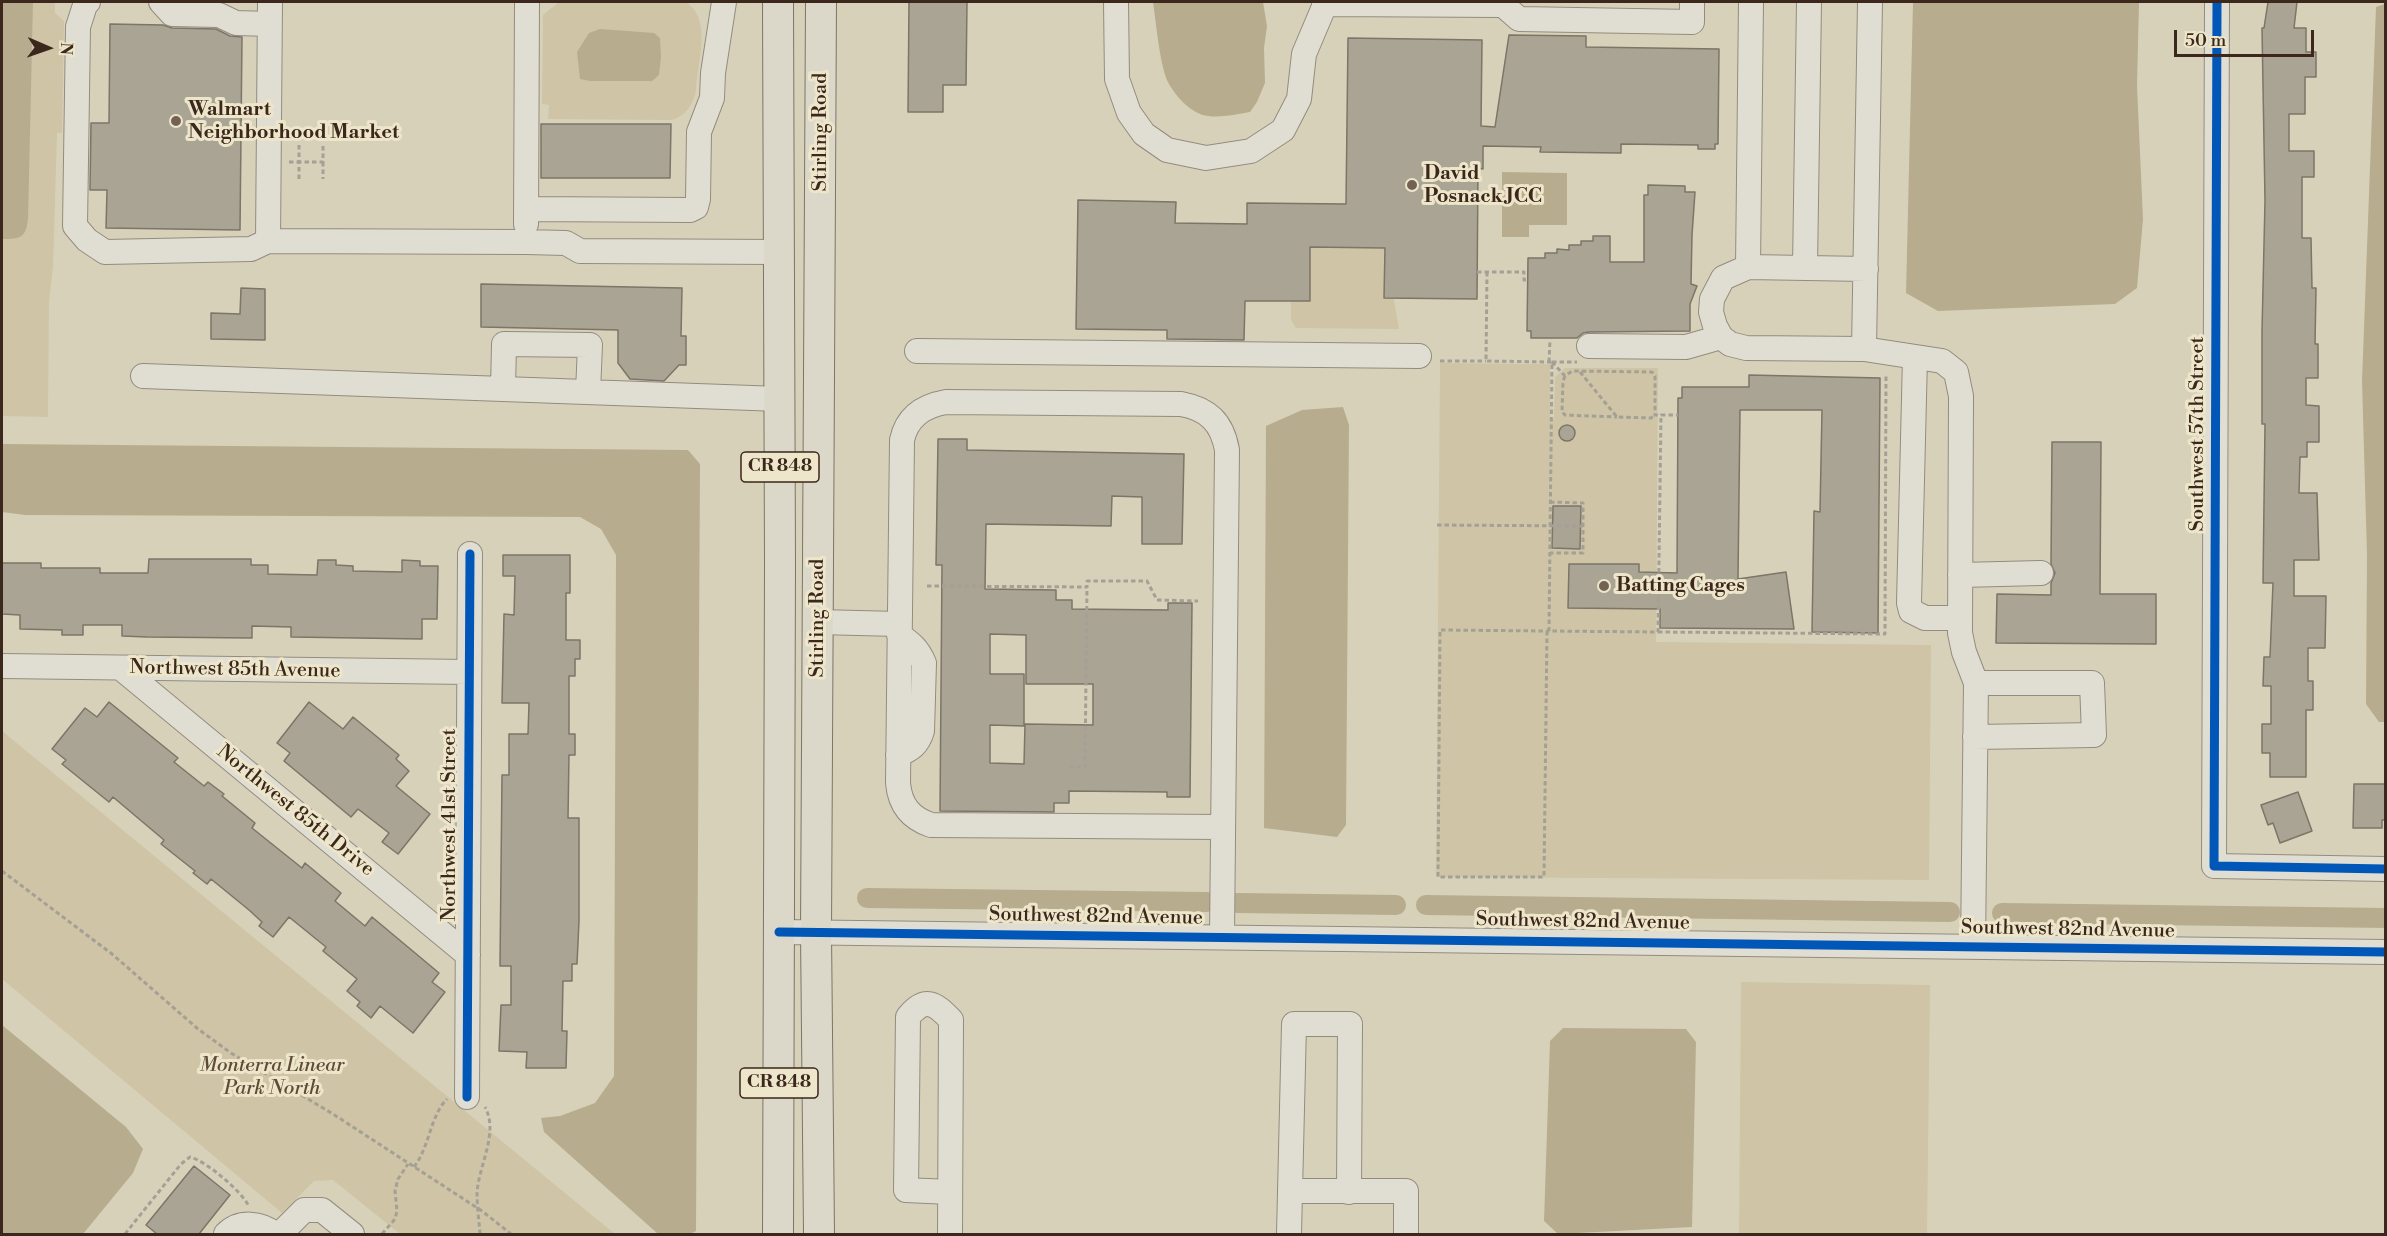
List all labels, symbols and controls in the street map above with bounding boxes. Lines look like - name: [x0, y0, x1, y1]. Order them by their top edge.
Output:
- north arrow: [18, 18, 78, 78]
- scale bar: [2177, 18, 2316, 56]
- text: 50 m: [2185, 29, 2226, 52]
- text: N: [56, 42, 76, 55]
- street label: Stirling Road: [809, 73, 833, 191]
- place label: Walmart Neighborhood Market: [188, 98, 399, 145]
- marker: Walmart Neighborhood Market: [169, 114, 183, 128]
- place label: David Posnack JCC: [1424, 162, 1542, 209]
- marker: David Posnack JCC: [1405, 178, 1419, 192]
- street label: Southwest 57th Street: [2186, 336, 2210, 532]
- road number: CR 848: [741, 452, 819, 482]
- street label: Stirling Road: [806, 559, 830, 677]
- place label: Batting Cages: [1616, 574, 1745, 598]
- marker: Batting Cages: [1597, 579, 1611, 593]
- street label: Northwest 85th Avenue: [129, 656, 341, 684]
- street label: Northwest 41st Street: [438, 728, 462, 922]
- street label: Northwest 85th Drive: [211, 740, 379, 882]
- street label: Southwest 82nd Avenue: [989, 903, 1203, 931]
- street label: Southwest 82nd Avenue: [1476, 908, 1690, 936]
- street label: Southwest 82nd Avenue: [1961, 916, 2175, 944]
- park label: Monterra Linear Park North: [199, 1054, 345, 1101]
- road number: CR 848: [740, 1068, 818, 1098]

